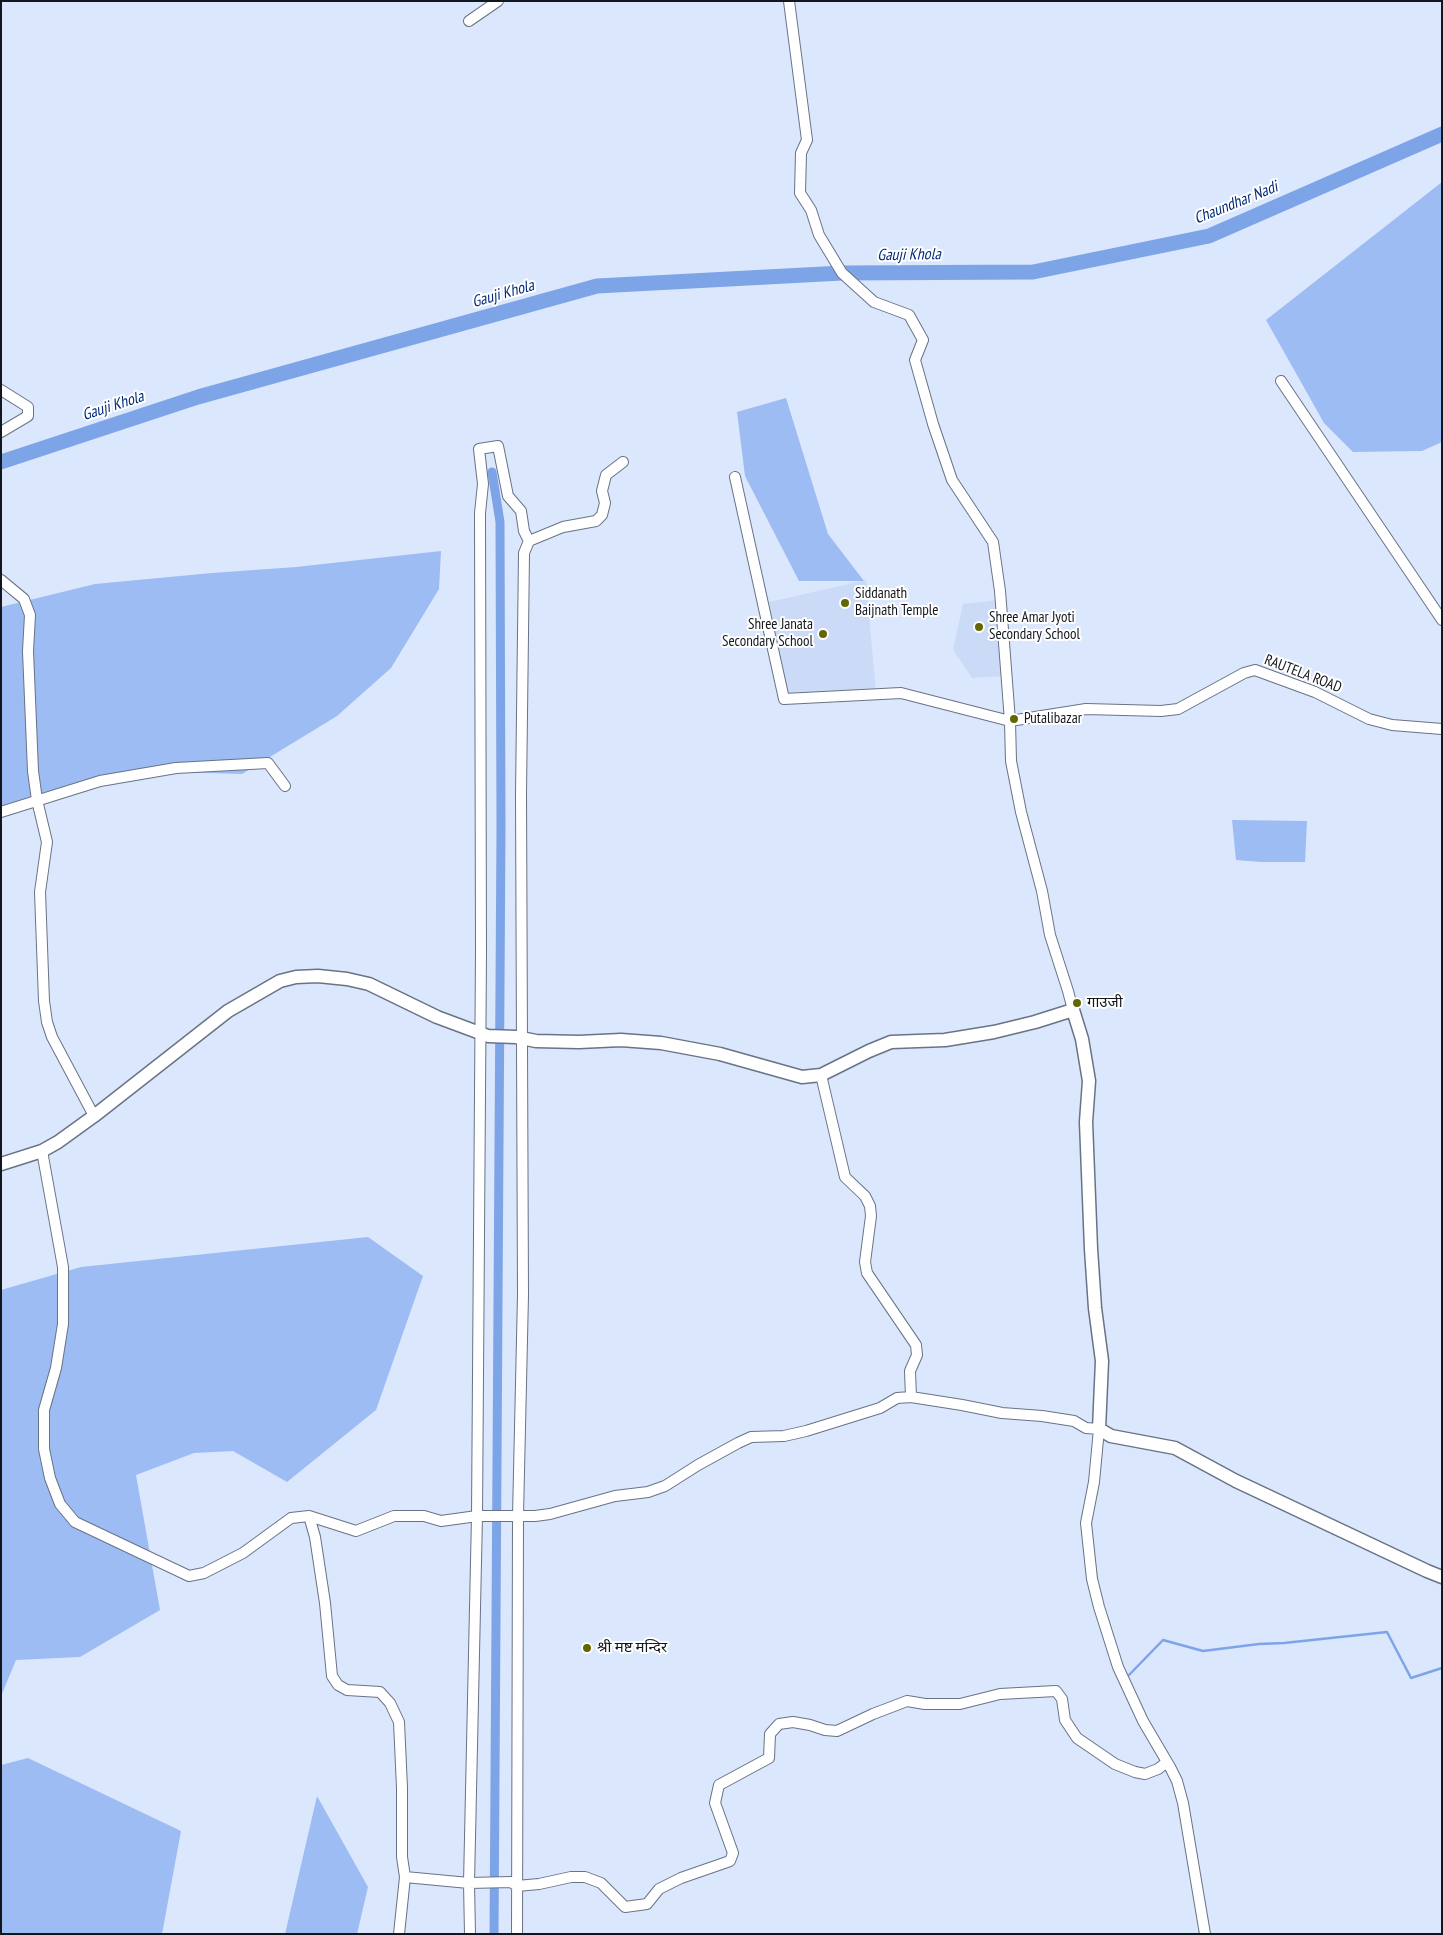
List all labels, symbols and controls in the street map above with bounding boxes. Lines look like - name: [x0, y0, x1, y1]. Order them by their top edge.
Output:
- water label: Chaundhar Nadi: [1191, 178, 1281, 228]
- water label: Gauji Khola: [877, 245, 941, 265]
- water label: Gauji Khola: [470, 276, 536, 312]
- water label: Gauji Khola: [80, 387, 146, 425]
- place label: Siddanath Baijnath Temple: [855, 585, 938, 620]
- marker: Siddanath Baijnath Temple: [839, 597, 851, 609]
- place label: Shree Amar Jyoti Secondary School: [989, 609, 1080, 644]
- place label: Shree Janata Secondary School: [722, 616, 813, 651]
- marker: Shree Amar Jyoti Secondary School: [973, 621, 985, 633]
- marker: Shree Janata Secondary School: [817, 628, 829, 640]
- street label: RAUTELA ROAD: [1262, 651, 1344, 697]
- place label: Putalibazar: [1024, 710, 1082, 728]
- marker: Putalibazar: [1008, 713, 1020, 725]
- place label: गाउजी: [1087, 994, 1123, 1012]
- marker: गाउजी: [1071, 997, 1083, 1009]
- place label: श्री मष्ट मन्दिर: [597, 1639, 667, 1657]
- marker: श्री मष्ट मन्दिर: [581, 1642, 593, 1654]

